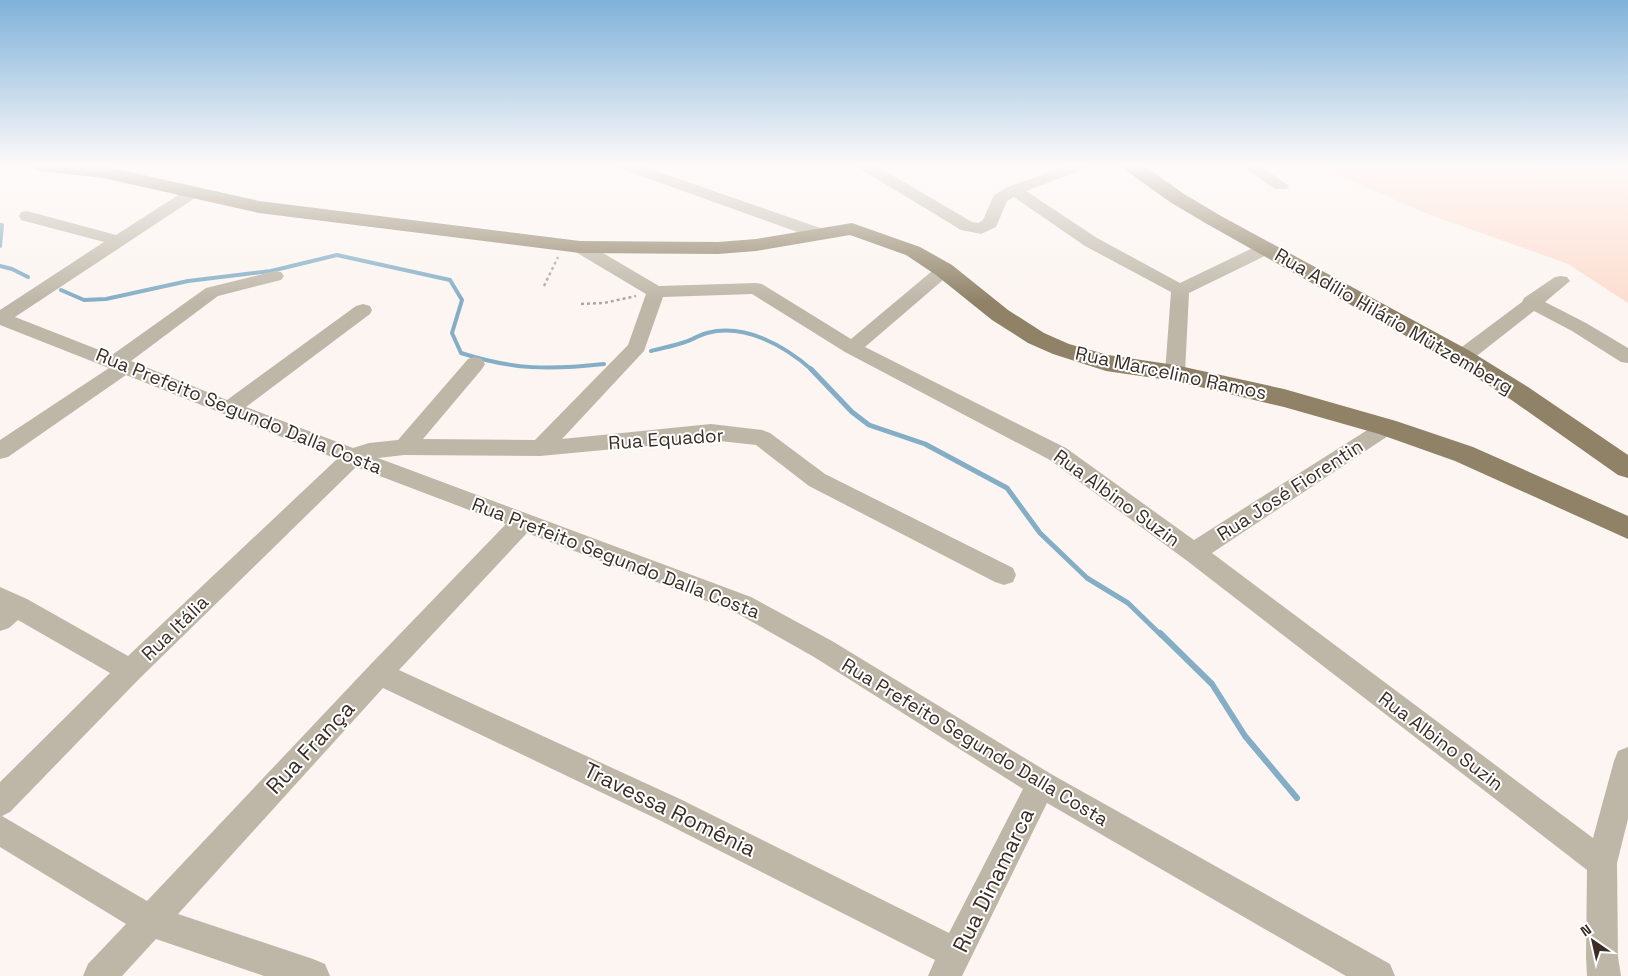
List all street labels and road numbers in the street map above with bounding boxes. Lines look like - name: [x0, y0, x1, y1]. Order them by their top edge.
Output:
- street label: Rua Adílio Hilário Mützemberg: [1270, 242, 1518, 400]
- street label: Rua Marcelino Ramos: [1073, 341, 1269, 405]
- street label: Rua Prefeito Segundo Dalla Costa: [92, 342, 386, 480]
- street label: Rua Equador: [607, 422, 725, 456]
- street label: Rua José Fiorentin: [1212, 433, 1368, 547]
- street label: Rua Albino Suzin: [1049, 444, 1185, 552]
- street label: Rua Prefeito Segundo Dalla Costa: [468, 491, 764, 625]
- street label: Rua Itália: [136, 590, 214, 666]
- street label: Rua Prefeito Segundo Dalla Costa: [837, 652, 1113, 832]
- street label: Rua Albino Suzin: [1373, 686, 1509, 796]
- street label: Rua França: [260, 694, 361, 799]
- street label: Travessa Romênia: [579, 755, 761, 863]
- street label: Rua Dinamarca: [946, 803, 1040, 957]

